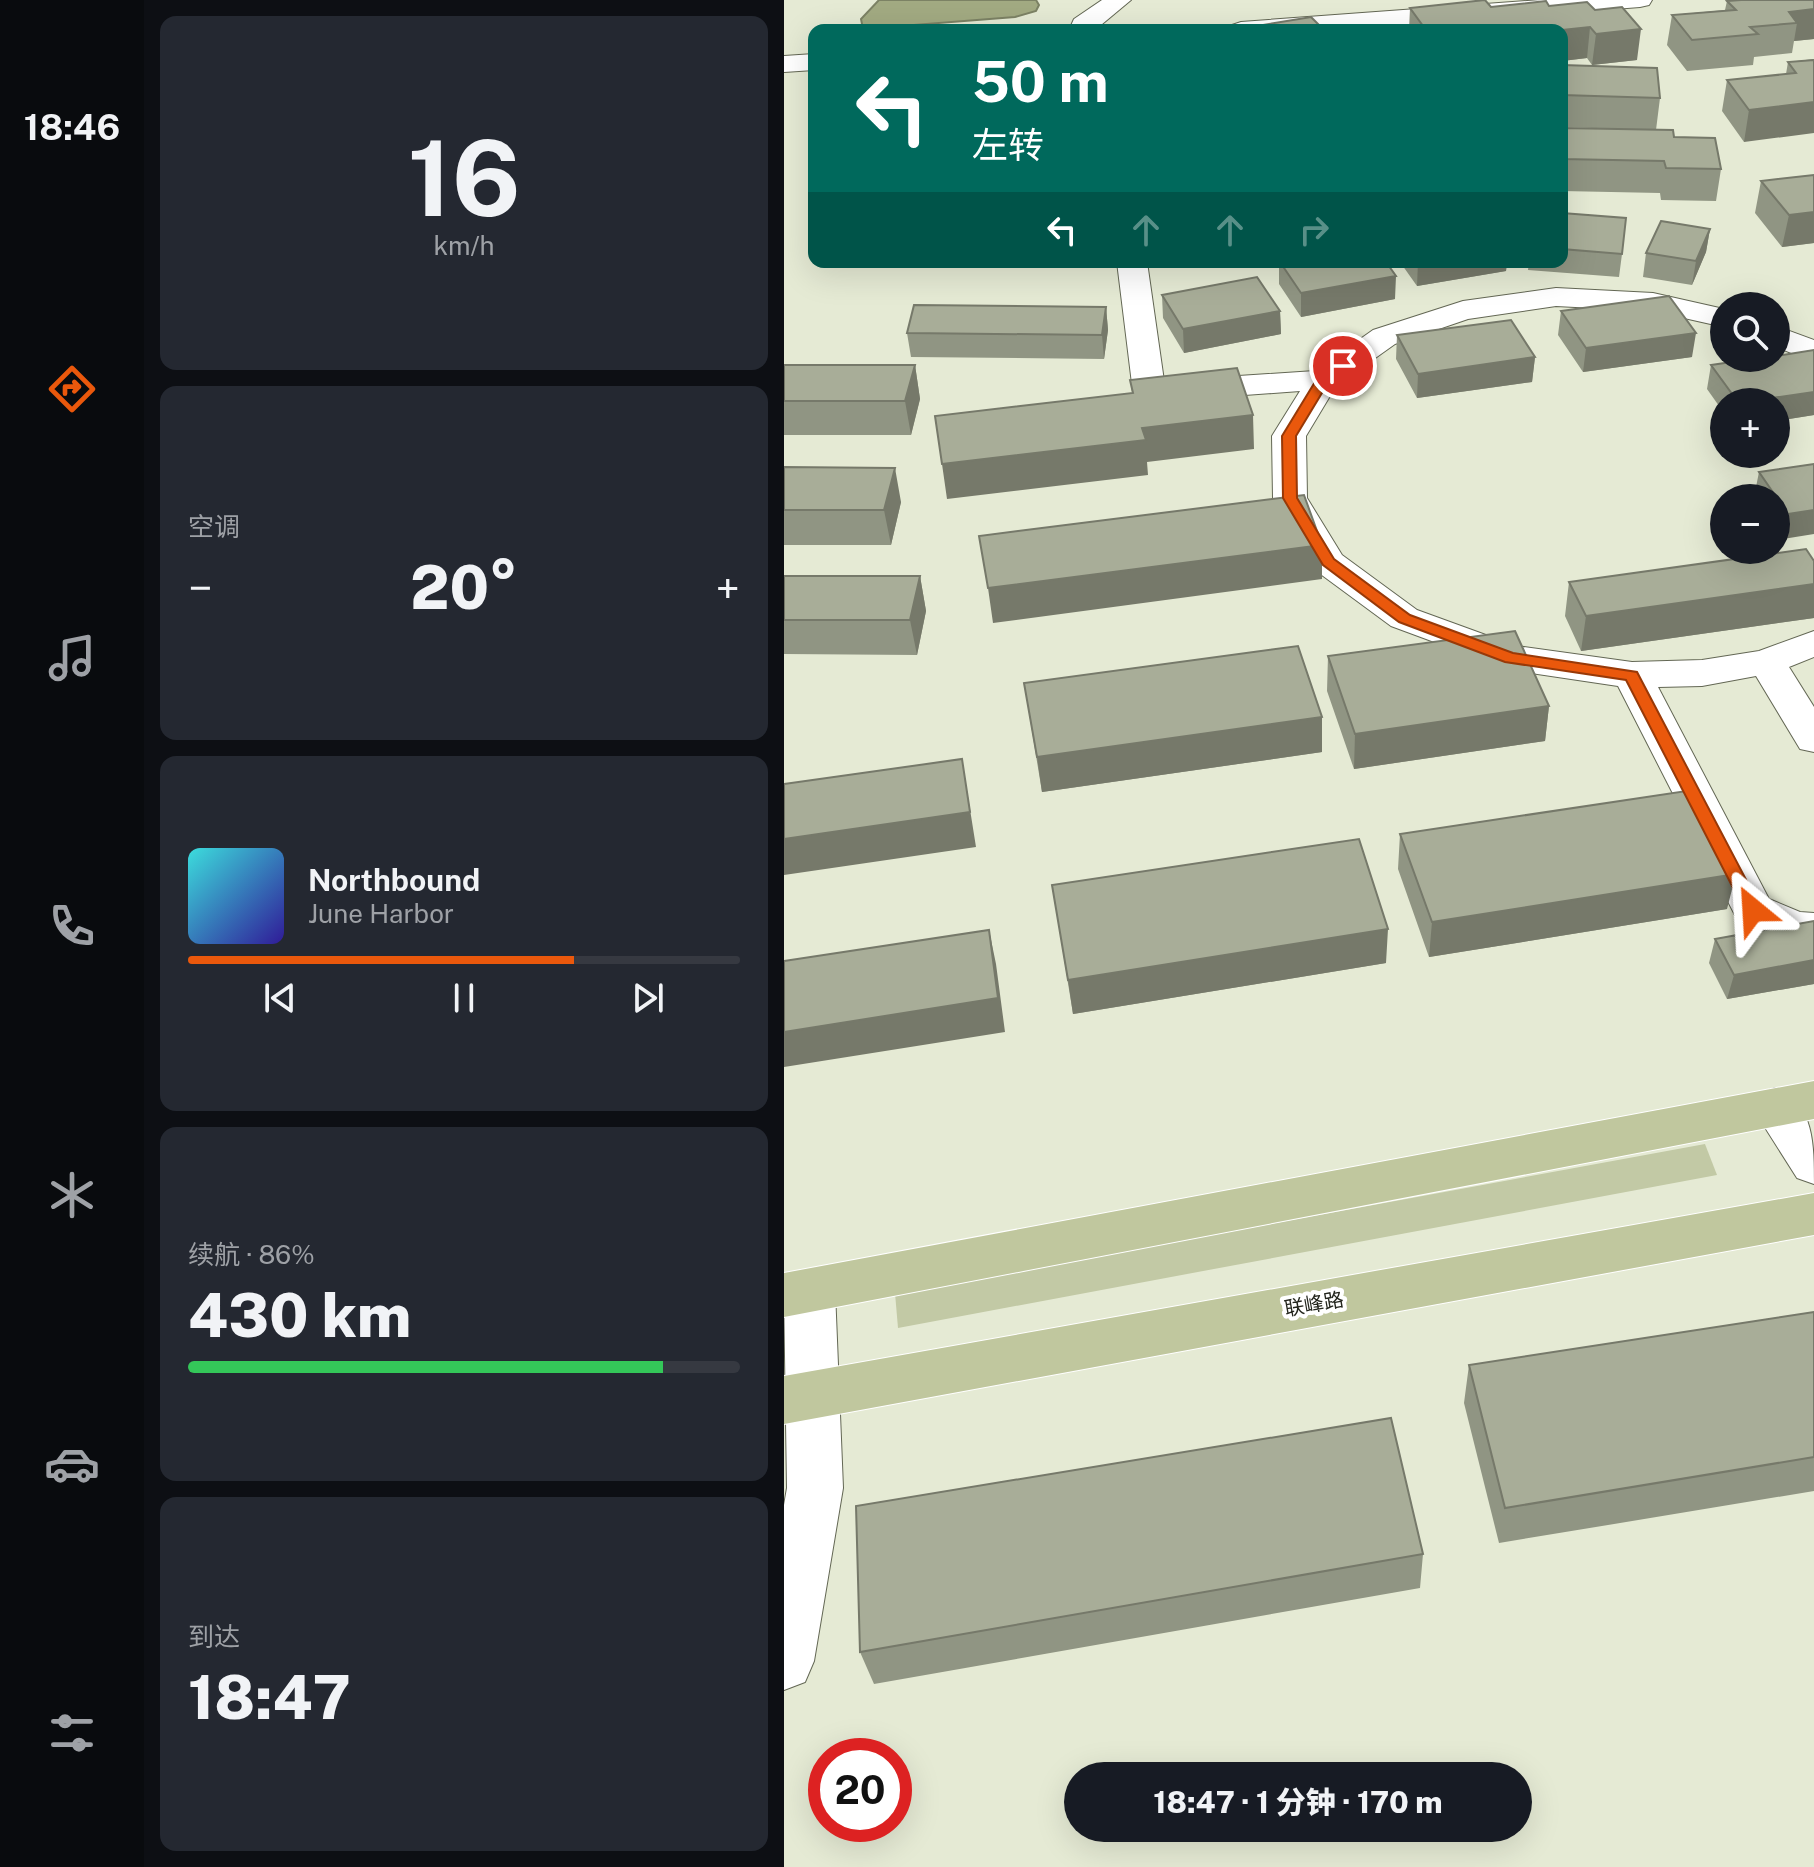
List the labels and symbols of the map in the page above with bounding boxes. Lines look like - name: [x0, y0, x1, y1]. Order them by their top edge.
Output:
- pin: [1309, 332, 1377, 400]
- position arrow: [1711, 868, 1795, 952]
- street label: 联峰路: [1282, 1287, 1346, 1321]
- speed limit sign: 20: [808, 1738, 912, 1842]

